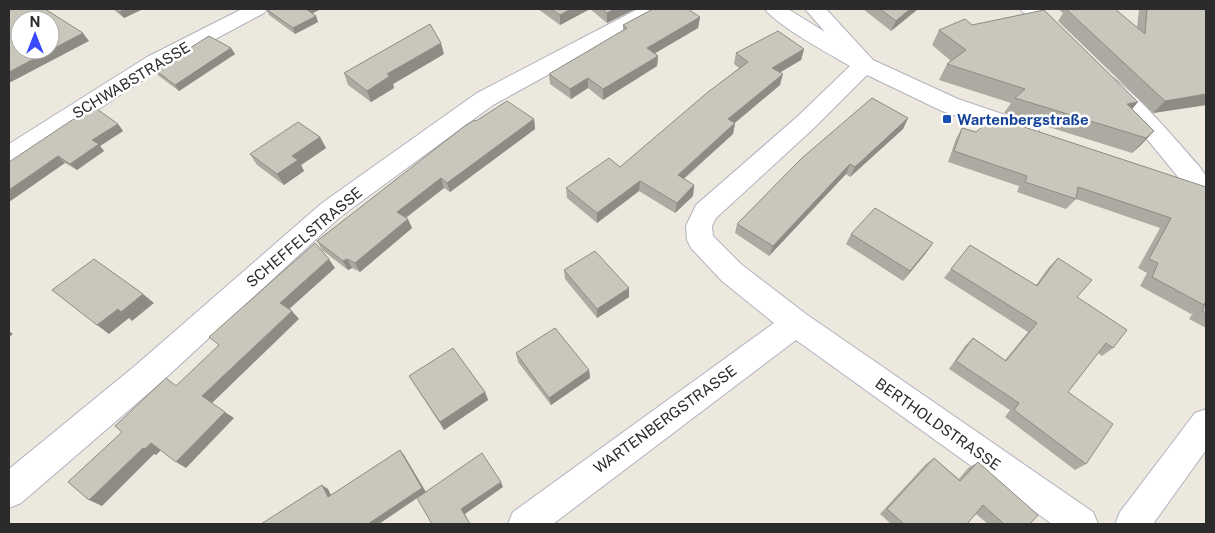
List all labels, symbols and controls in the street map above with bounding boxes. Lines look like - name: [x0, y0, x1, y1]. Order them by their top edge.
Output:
- north arrow: [10, 10, 60, 60]
- text: N: [30, 14, 40, 30]
- street label: SCHWABSTRASSE: [69, 38, 193, 122]
- place label: Wartenbergstraße: [957, 111, 1089, 128]
- marker: Wartenbergstraße: [941, 113, 953, 125]
- street label: SCHEFFELSTRASSE: [243, 184, 365, 290]
- street label: WARTENBERGSTRASSE: [590, 362, 740, 476]
- street label: BERTHOLDSTRASSE: [872, 374, 1004, 474]

